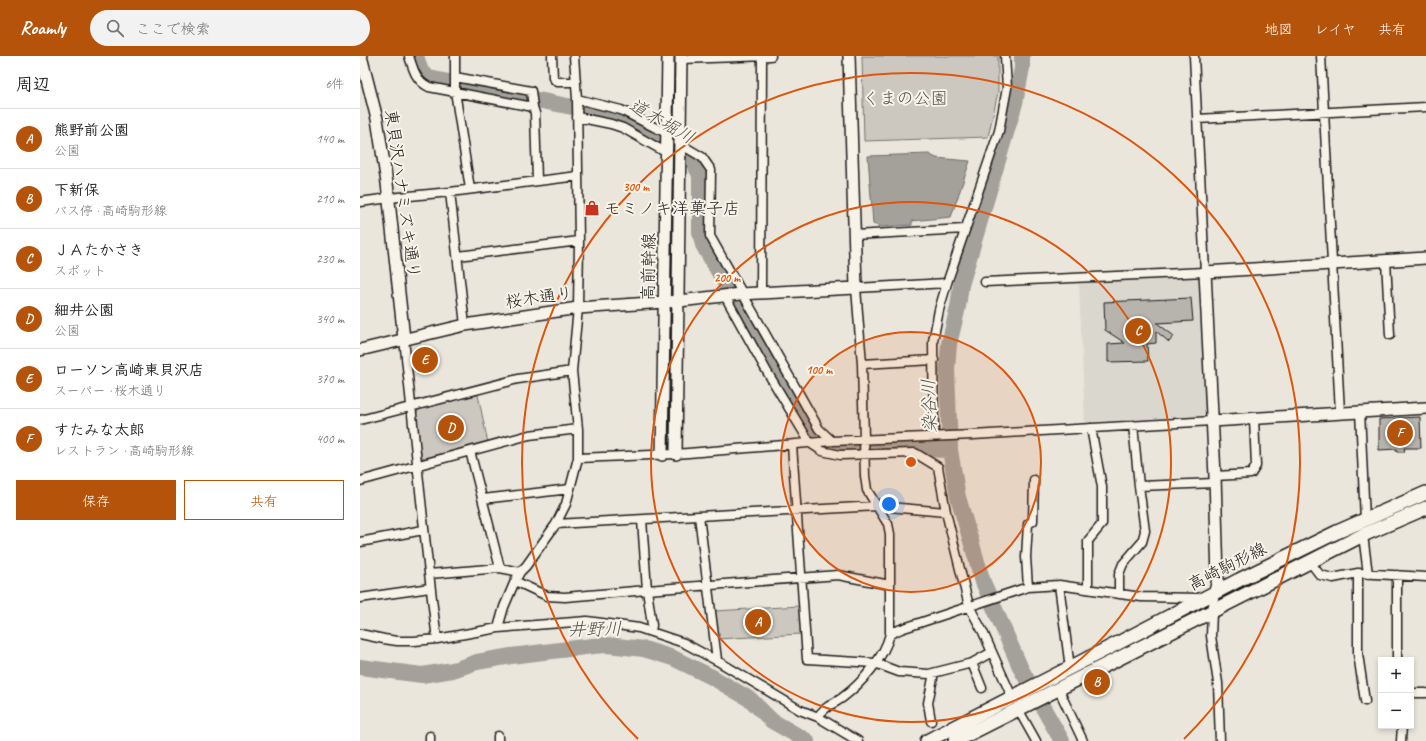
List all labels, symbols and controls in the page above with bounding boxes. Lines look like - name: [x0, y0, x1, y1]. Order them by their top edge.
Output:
- search box: [90, 10, 370, 46]
- text: Roamly: [20, 16, 66, 40]
- icon: search: [104, 17, 126, 39]
- text: ここで検索: [136, 20, 211, 39]
- text: 地図: [1265, 21, 1293, 38]
- text: レイヤ: [1315, 21, 1356, 38]
- text: 共有: [1378, 21, 1406, 38]
- text: 周辺: [16, 74, 50, 95]
- text: 6件: [325, 76, 344, 92]
- park label: くまの公園: [863, 88, 948, 109]
- water label: 道木堀川: [625, 93, 699, 149]
- street label: 東貝沢ハナミズキ通り: [380, 108, 425, 280]
- text: 熊野前公園: [54, 121, 129, 140]
- text: A: [26, 131, 32, 147]
- text: 140 m: [316, 131, 344, 147]
- text: 公園: [54, 143, 80, 159]
- text: 300 m: [623, 179, 650, 195]
- text: 下新保: [54, 181, 99, 200]
- text: B: [26, 191, 32, 207]
- text: 210 m: [316, 191, 344, 207]
- place label: モミノキ洋菓子店: [604, 198, 740, 219]
- shop icon: モミノキ洋菓子店: [583, 199, 601, 217]
- text: バス停 · 高崎駒形線: [54, 203, 167, 219]
- street label: 高前幹線: [637, 233, 660, 301]
- text: ＪＡたかさき: [54, 241, 144, 260]
- text: C: [26, 251, 32, 267]
- text: 230 m: [316, 251, 344, 267]
- text: スポット: [54, 263, 106, 279]
- text: 200 m: [714, 270, 741, 286]
- street label: 桜木通り: [504, 282, 574, 313]
- text: 細井公園: [54, 301, 114, 320]
- text: D: [25, 311, 33, 327]
- text: 340 m: [316, 311, 344, 327]
- pin: C: [1125, 316, 1151, 346]
- text: 公園: [54, 323, 80, 339]
- pin: E: [412, 345, 438, 375]
- text: ローソン高崎東貝沢店: [54, 361, 204, 380]
- text: 100 m: [806, 362, 833, 378]
- text: E: [26, 371, 32, 387]
- text: 370 m: [316, 371, 344, 387]
- water label: 染谷川: [917, 379, 941, 433]
- text: スーパー · 桜木通り: [54, 383, 166, 399]
- pin: D: [438, 413, 464, 443]
- pin: F: [1387, 418, 1413, 448]
- text: すたみな太郎: [54, 421, 144, 440]
- text: F: [26, 431, 32, 447]
- text: 400 m: [316, 431, 344, 447]
- text: レストラン · 高崎駒形線: [54, 443, 194, 459]
- centre of rings: [904, 455, 918, 469]
- button: 保存: [16, 480, 176, 520]
- button: 共有: [184, 480, 344, 520]
- your location: [879, 494, 899, 514]
- street label: 高崎駒形線: [1185, 538, 1270, 595]
- pin: A: [745, 607, 771, 637]
- water label: 井野川: [568, 618, 622, 640]
- map controls: [1378, 657, 1414, 729]
- button: +: [1378, 657, 1414, 693]
- pin: B: [1084, 667, 1110, 697]
- button: −: [1378, 693, 1414, 729]

